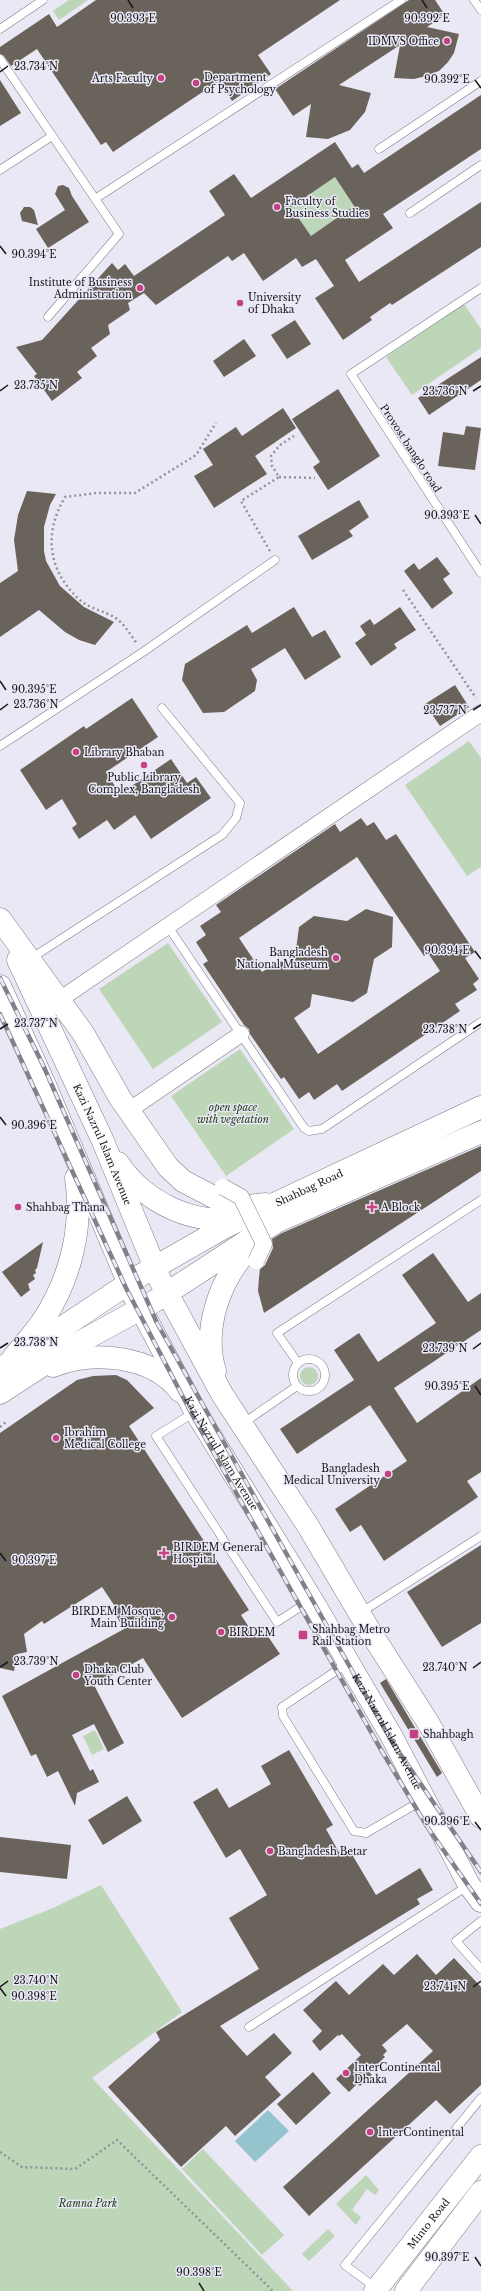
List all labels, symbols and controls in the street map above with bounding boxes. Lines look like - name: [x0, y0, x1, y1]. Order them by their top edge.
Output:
- text: 90.393°E: [110, 12, 156, 25]
- text: 90.392°E: [404, 12, 450, 25]
- place label: IDMVS Office: [368, 35, 439, 48]
- marker: IDMVS Office: [442, 36, 452, 46]
- text: 23.734°N: [14, 60, 58, 73]
- place label: Department of Psychology: [204, 71, 276, 96]
- place label: Arts Faculty: [91, 72, 154, 85]
- marker: Arts Faculty: [156, 73, 166, 83]
- text: 90.392°E: [424, 73, 470, 86]
- marker: Department of Psychology: [191, 78, 201, 88]
- place label: Faculty of Business Studies: [285, 195, 370, 220]
- marker: Faculty of Business Studies: [272, 202, 282, 212]
- text: 90.394°E: [11, 248, 57, 261]
- place label: Institute of Business Administration: [29, 276, 132, 301]
- marker: Institute of Business Administration: [135, 283, 145, 293]
- place label: University of Dhaka: [248, 291, 302, 316]
- marker: University of Dhaka: [235, 298, 245, 308]
- text: 23.735°N: [14, 379, 58, 392]
- text: 23.736°N: [423, 385, 467, 398]
- street label: Provost banglo road: [377, 402, 444, 495]
- text: 90.393°E: [424, 509, 470, 522]
- text: 90.395°E: [12, 683, 57, 696]
- text: 23.736°N: [14, 698, 58, 711]
- text: 23.737°N: [423, 704, 467, 717]
- place label: Library Bhaban: [84, 746, 164, 759]
- marker: Library Bhaban: [71, 747, 81, 757]
- marker: Public Library Complex, Bangladesh: [139, 760, 149, 770]
- place label: Public Library Complex, Bangladesh: [88, 771, 200, 796]
- text: 90.394°E: [424, 944, 470, 957]
- place label: Bangladesh National Museum: [236, 946, 328, 971]
- marker: Bangladesh National Museum: [331, 953, 341, 963]
- text: 23.737°N: [14, 1017, 58, 1030]
- text: 23.738°N: [423, 1023, 467, 1036]
- street label: Kazi Nazrul Islam Avenue: [70, 1082, 135, 1208]
- park label: open space with vegetation: [197, 1101, 269, 1126]
- text: 90.396°E: [11, 1119, 57, 1132]
- street label: Shahbag Road: [273, 1167, 345, 1210]
- place label: Shahbag Thana: [26, 1201, 106, 1214]
- marker: A Block: [366, 1201, 378, 1213]
- place label: A Block: [380, 1201, 421, 1214]
- marker: Shahbag Thana: [13, 1202, 23, 1212]
- text: 23.738°N: [14, 1336, 58, 1349]
- text: 23.739°N: [423, 1342, 467, 1355]
- text: 90.395°E: [425, 1380, 470, 1393]
- street label: Kazi Nazrul Islam Avenue: [181, 1394, 261, 1513]
- place label: Ibrahim Medical College: [64, 1426, 146, 1451]
- marker: Ibrahim Medical College: [51, 1433, 61, 1443]
- place label: Bangladesh Medical University: [283, 1462, 381, 1487]
- marker: Bangladesh Medical University: [383, 1469, 393, 1479]
- place label: BIRDEM General Hospital: [173, 1541, 263, 1566]
- marker: BIRDEM General Hospital: [158, 1547, 170, 1559]
- text: 90.397°E: [12, 1554, 56, 1567]
- place label: BIRDEM Mosque, Main Building: [71, 1605, 165, 1630]
- marker: BIRDEM Mosque, Main Building: [167, 1612, 177, 1622]
- place label: Shahbag Metro Rail Station: [312, 1623, 390, 1648]
- place label: BIRDEM: [229, 1626, 276, 1639]
- marker: BIRDEM: [216, 1627, 226, 1637]
- marker: Shahbag Metro Rail Station: [297, 1629, 309, 1641]
- text: 23.739°N: [14, 1655, 58, 1668]
- text: 23.740°N: [422, 1661, 468, 1674]
- place label: Dhaka Club Youth Center: [83, 1663, 152, 1688]
- marker: Dhaka Club Youth Center: [71, 1670, 81, 1680]
- street label: Kazi Nazrul Islam Avenue: [349, 1671, 424, 1792]
- marker: Shahbagh: [408, 1728, 420, 1740]
- place label: Shahbagh: [423, 1728, 474, 1741]
- text: 90.396°E: [424, 1815, 470, 1828]
- place label: Bangladesh Betar: [278, 1845, 367, 1858]
- marker: Bangladesh Betar: [265, 1846, 275, 1856]
- text: 23.740°N: [13, 1974, 59, 1987]
- text: 23.741°N: [424, 1980, 466, 1993]
- text: 90.398°E: [11, 1990, 57, 2003]
- place label: InterContinental Dhaka: [354, 2061, 440, 2086]
- marker: InterContinental Dhaka: [341, 2068, 351, 2078]
- place label: InterContinental: [378, 2126, 464, 2139]
- marker: InterContinental: [365, 2127, 375, 2137]
- street label: Minto Road: [405, 2195, 453, 2252]
- park label: Ramna Park: [58, 2197, 117, 2210]
- text: 90.397°E: [425, 2251, 469, 2264]
- text: 90.398°E: [176, 2266, 222, 2279]

